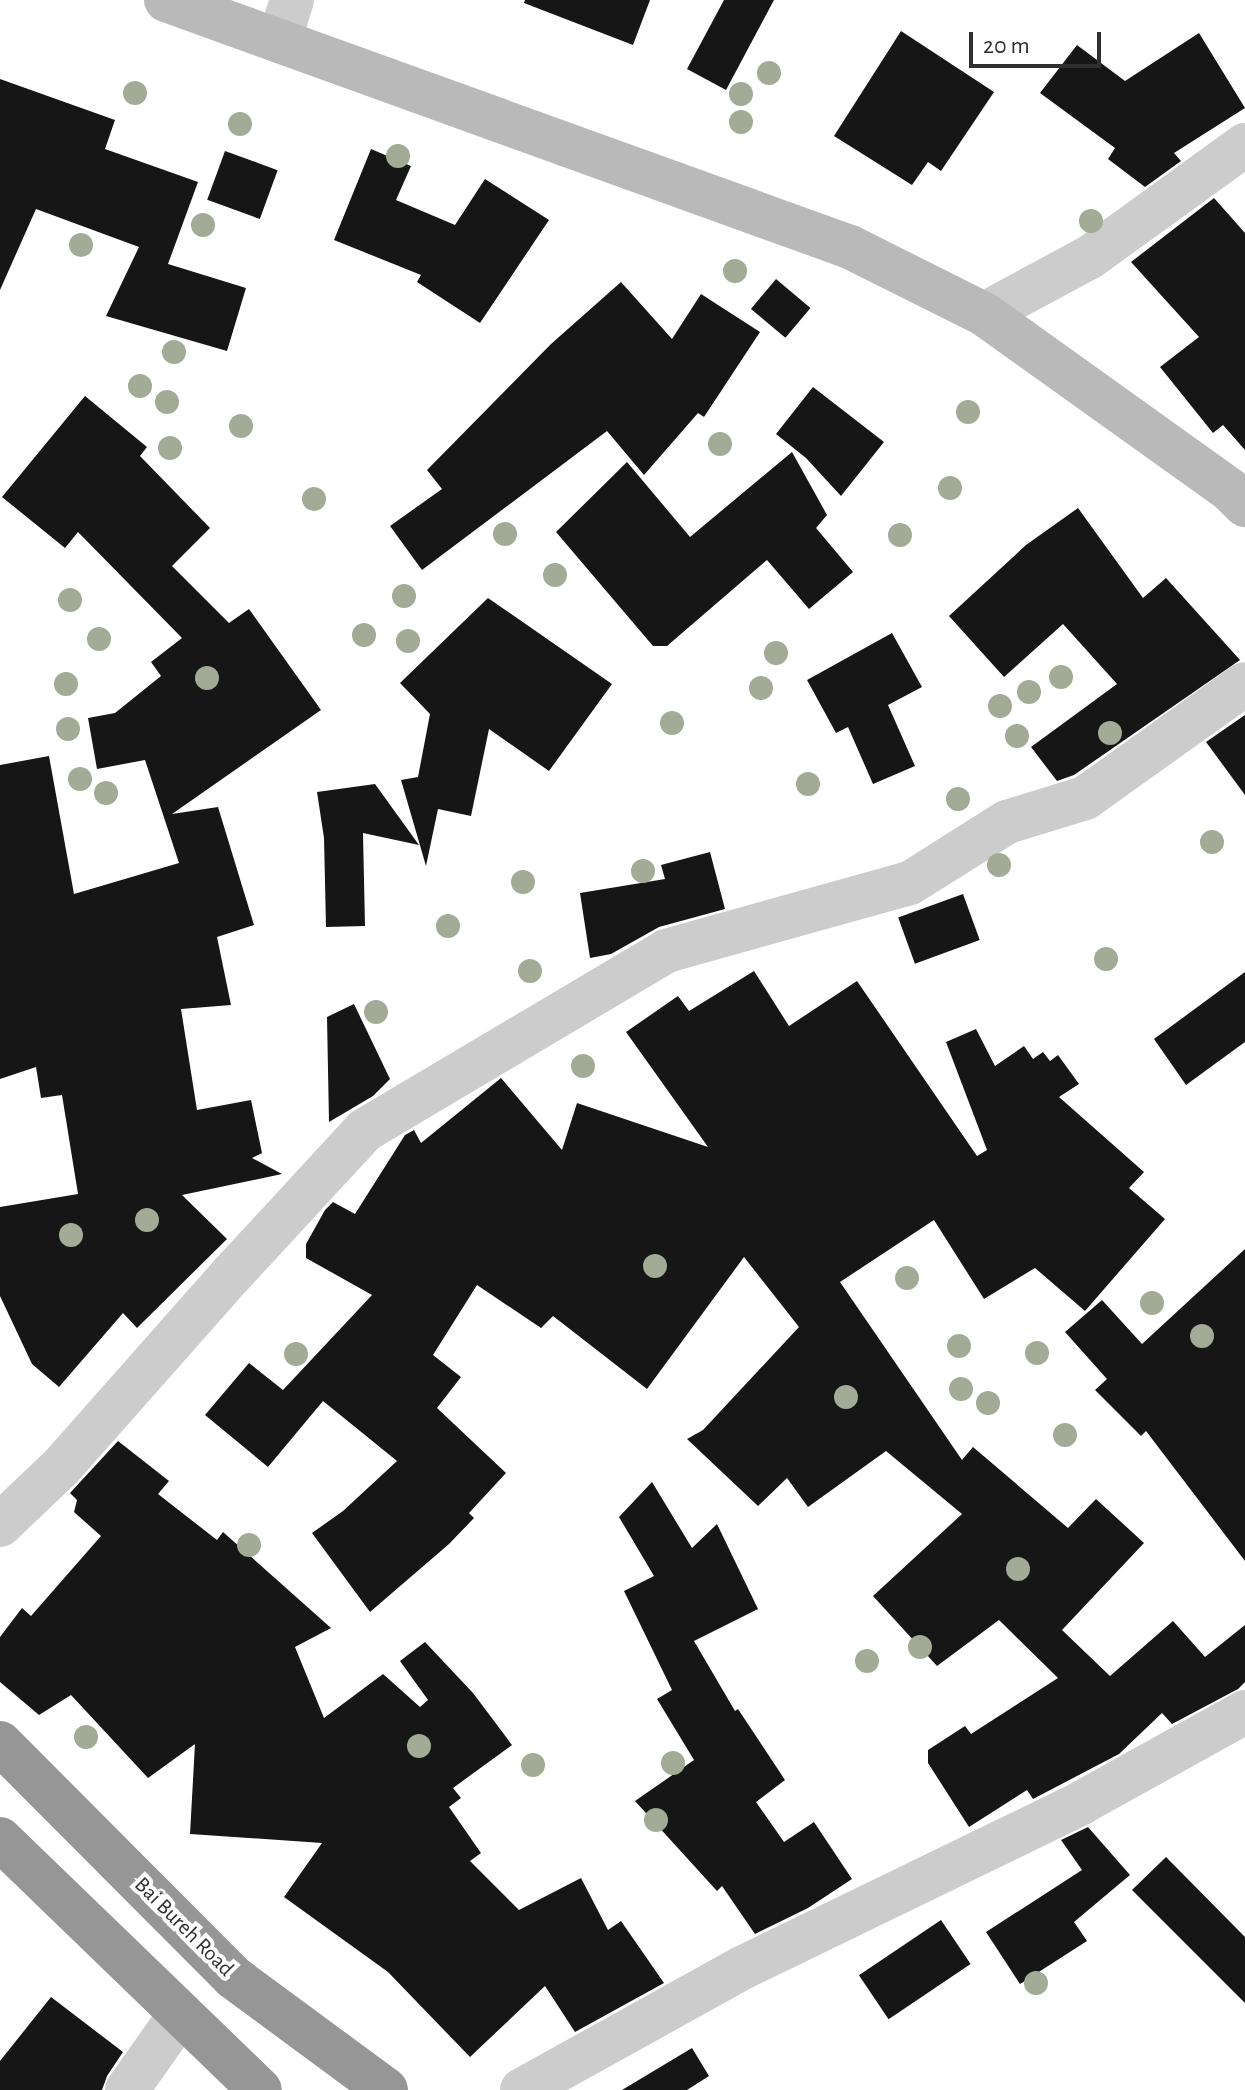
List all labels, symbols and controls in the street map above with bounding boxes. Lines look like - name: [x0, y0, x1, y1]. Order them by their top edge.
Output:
- scale bar: [973, 16, 1105, 66]
- text: 20 m: [983, 34, 1030, 58]
- street label: Bai Bureh Road: [129, 1872, 239, 1982]

